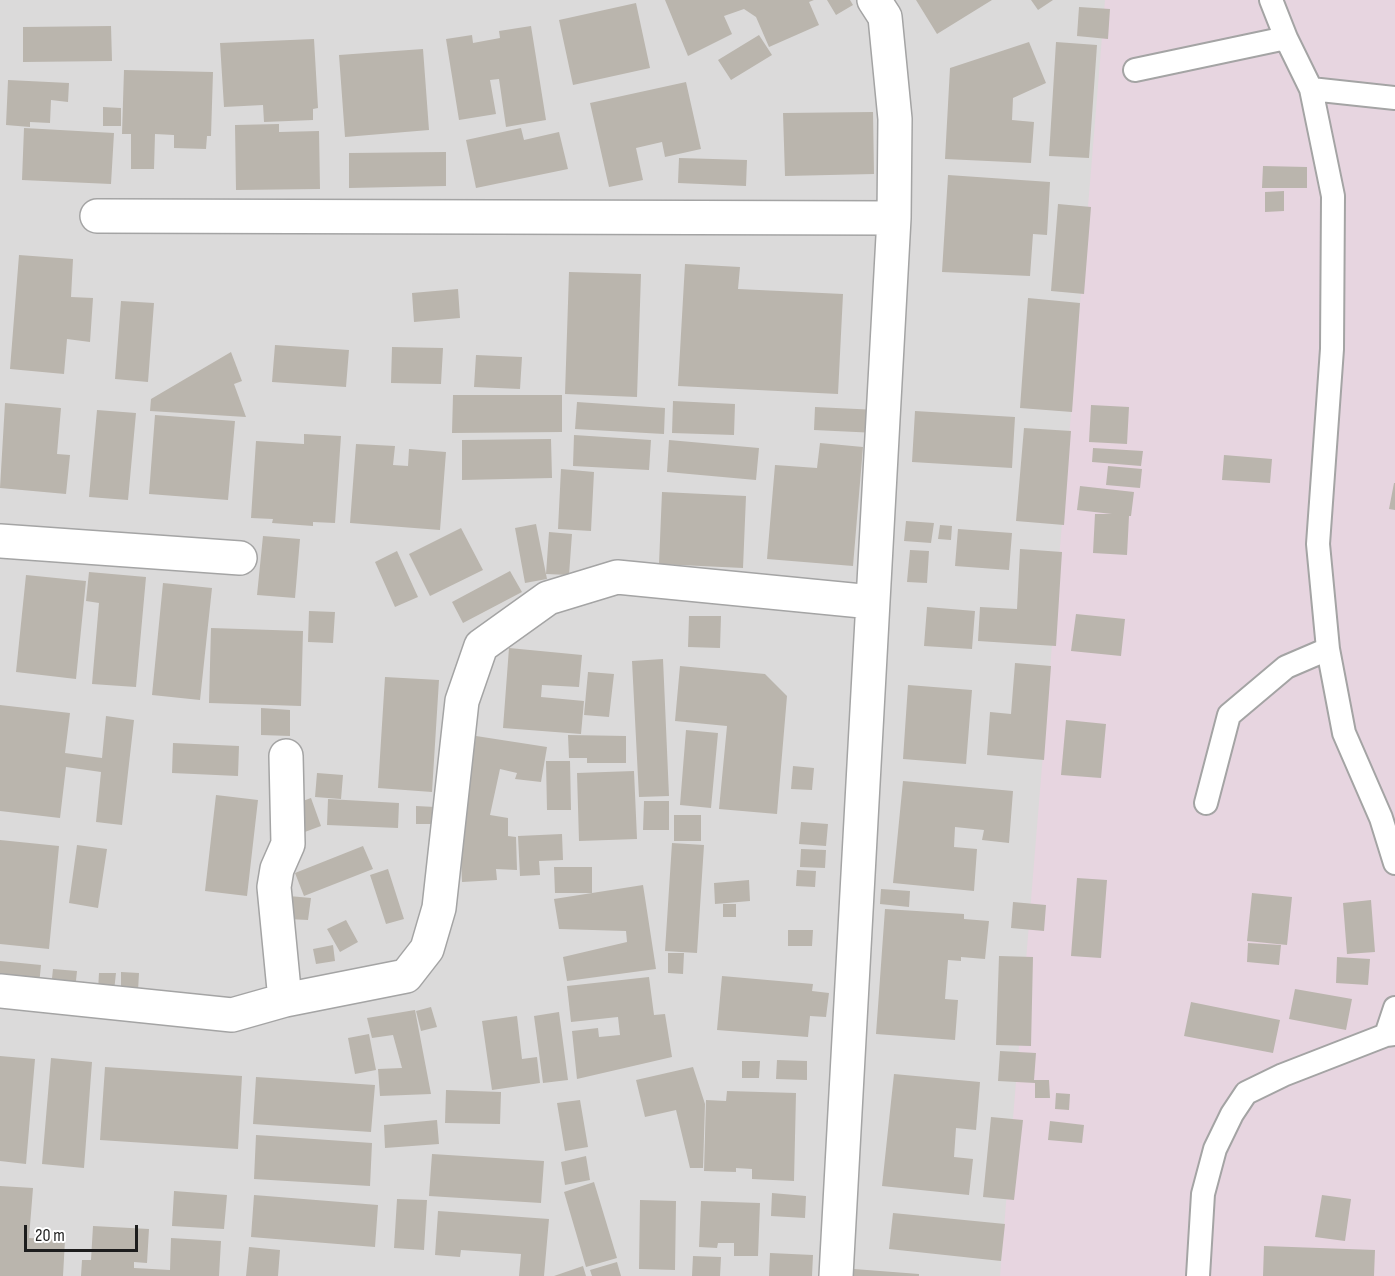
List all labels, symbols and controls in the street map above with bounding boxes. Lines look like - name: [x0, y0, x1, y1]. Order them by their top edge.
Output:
- scale bar: [27, 1213, 141, 1251]
- text: 20 m: [35, 1225, 65, 1246]

